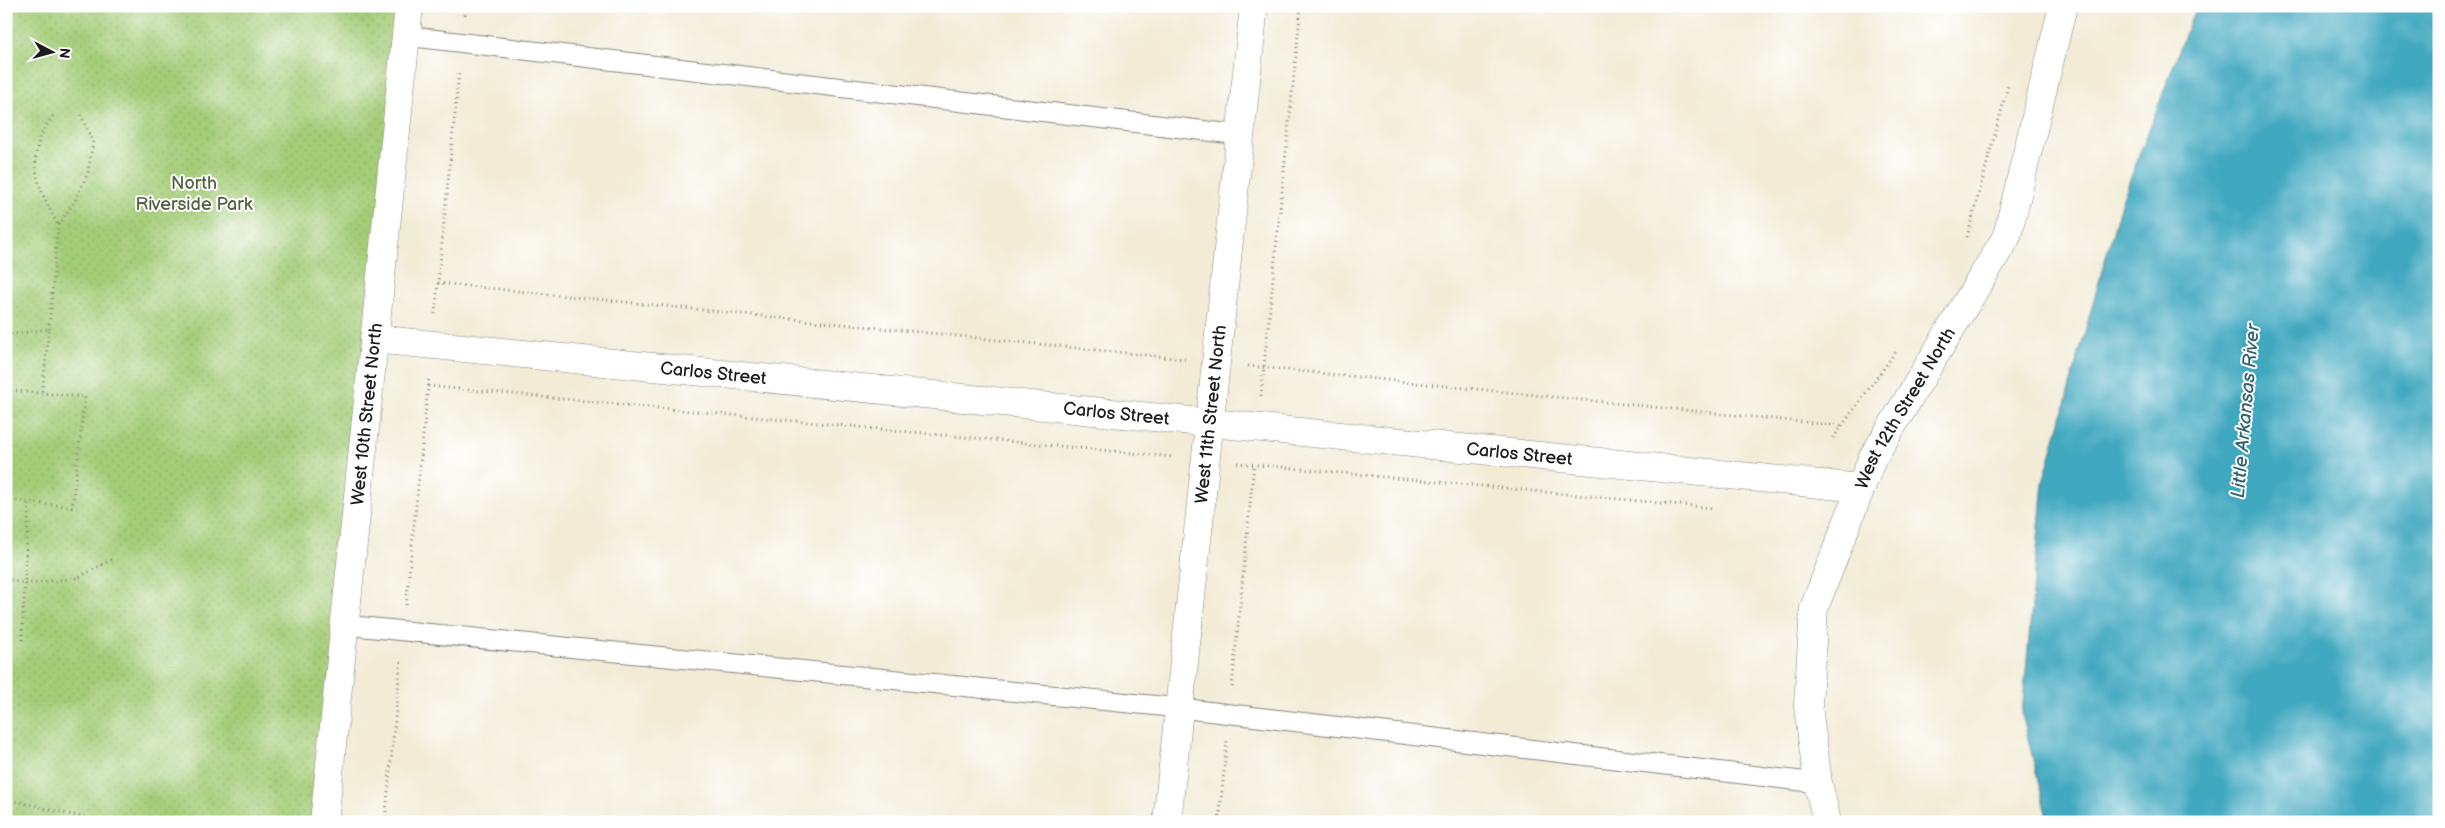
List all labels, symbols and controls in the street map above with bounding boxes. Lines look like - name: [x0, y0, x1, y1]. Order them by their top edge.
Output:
- north arrow: [28, 28, 78, 78]
- text: N: [55, 47, 73, 59]
- park label: North Riverside Park: [135, 173, 253, 215]
- street label: West 10th Street North: [347, 322, 386, 506]
- water label: Little Arkansas River: [2227, 322, 2265, 499]
- street label: West 11th Street North: [1191, 324, 1230, 505]
- street label: West 12th Street North: [1851, 324, 1960, 492]
- street label: Carlos Street: [659, 357, 768, 389]
- street label: Carlos Street: [1062, 398, 1171, 429]
- street label: Carlos Street: [1465, 438, 1574, 470]

